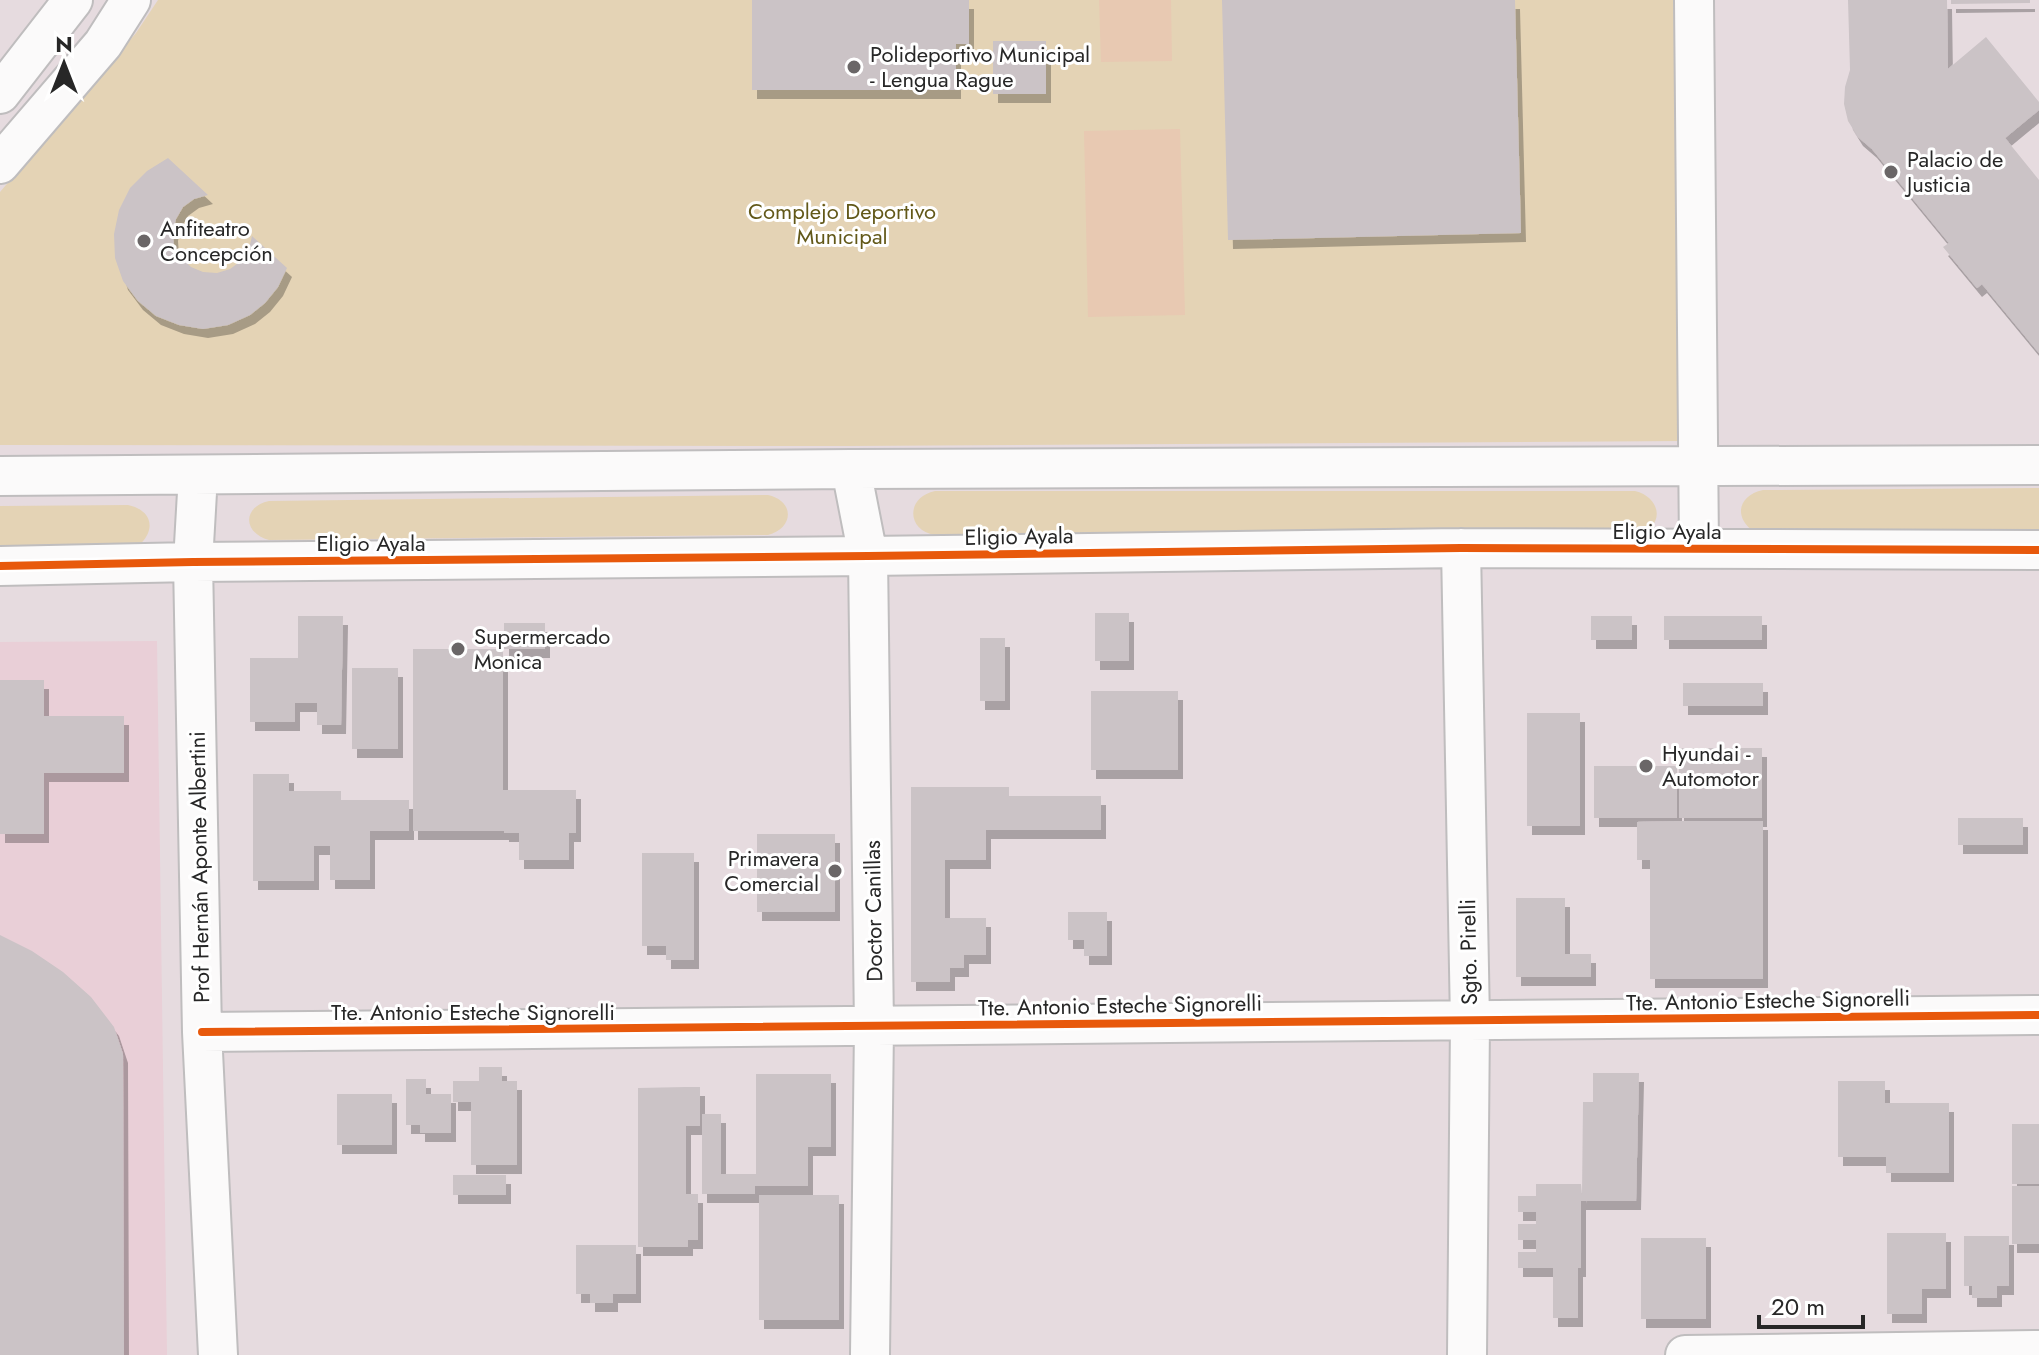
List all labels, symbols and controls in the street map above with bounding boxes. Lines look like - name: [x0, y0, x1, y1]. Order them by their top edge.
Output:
- north arrow: [24, 24, 104, 104]
- text: N: [55, 28, 73, 60]
- place label: Polideportivo Municipal - Lengua Rague: [870, 38, 1090, 95]
- marker: Polideportivo Municipal - Lengua Rague: [845, 58, 863, 76]
- place label: Palacio de Justicia: [1904, 143, 2003, 200]
- marker: Palacio de Justicia: [1882, 163, 1900, 181]
- park label: Complejo Deportivo Municipal: [748, 195, 936, 252]
- place label: Anfiteatro Concepción: [160, 212, 273, 269]
- marker: Anfiteatro Concepción: [135, 232, 153, 250]
- street label: Eligio Ayala: [1612, 515, 1722, 547]
- street label: Eligio Ayala: [964, 519, 1074, 553]
- street label: Eligio Ayala: [316, 527, 426, 559]
- place label: Supermercado Monica: [474, 620, 610, 677]
- marker: Supermercado Monica: [449, 640, 467, 658]
- street label: Prof Hernán Aponte Albertini: [181, 731, 217, 1003]
- place label: Hyundai - Automotor: [1662, 737, 1759, 794]
- marker: Hyundai - Automotor: [1637, 757, 1655, 775]
- street label: Doctor Canillas: [856, 840, 890, 982]
- place label: Primavera Comercial: [724, 842, 819, 899]
- marker: Primavera Comercial: [826, 862, 844, 880]
- street label: Sgto. Pirelli: [1451, 899, 1485, 1005]
- street label: Tte. Antonio Esteche Signorelli: [1626, 982, 1910, 1018]
- street label: Tte. Antonio Esteche Signorelli: [978, 987, 1262, 1023]
- street label: Tte. Antonio Esteche Signorelli: [331, 996, 615, 1028]
- scale bar: [1759, 1279, 1863, 1329]
- text: 20 m: [1771, 1289, 1825, 1324]

